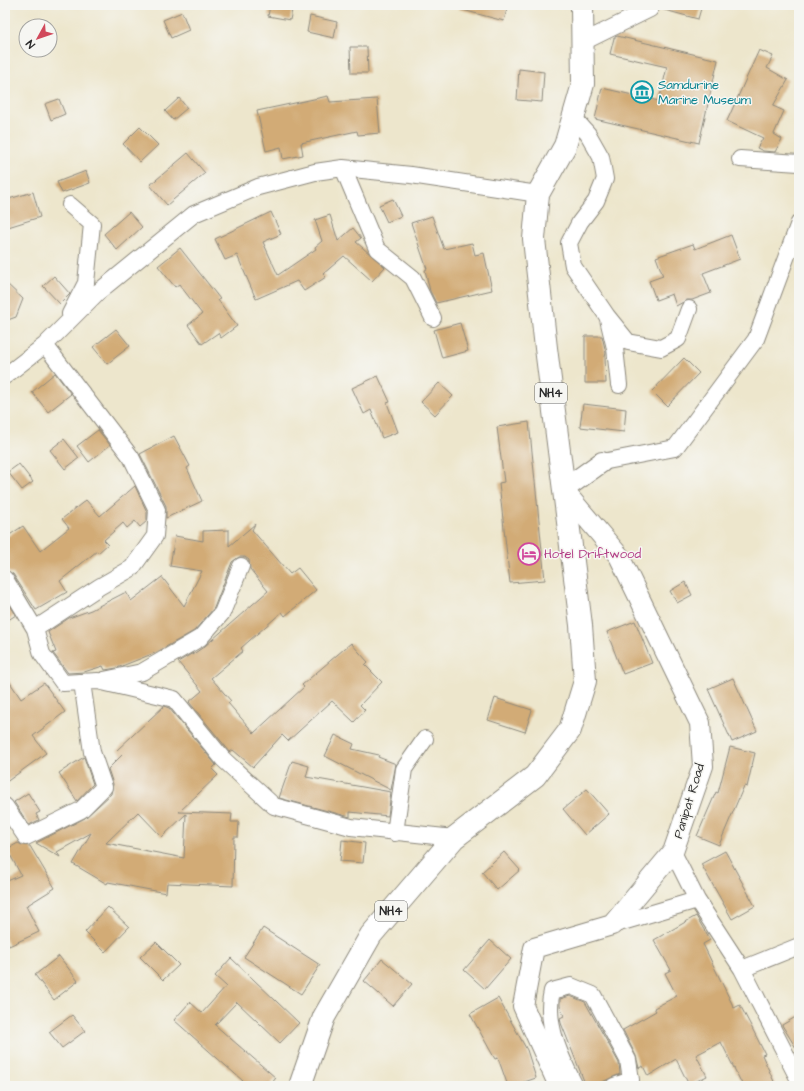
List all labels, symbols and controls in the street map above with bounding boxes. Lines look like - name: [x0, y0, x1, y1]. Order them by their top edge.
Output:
- north arrow: [18, 18, 58, 58]
- text: N: [23, 37, 39, 52]
- place label: Samdurine Marine Museum: [658, 76, 752, 109]
- museum icon: Samdurine Marine Museum: [629, 79, 655, 105]
- road number: NH4: [535, 383, 567, 403]
- hotel icon: Hotel Driftwood: [516, 541, 542, 567]
- place label: Hotel Driftwood: [544, 545, 641, 563]
- street label: Panipat Road: [669, 761, 709, 841]
- road number: NH4: [375, 901, 407, 921]

